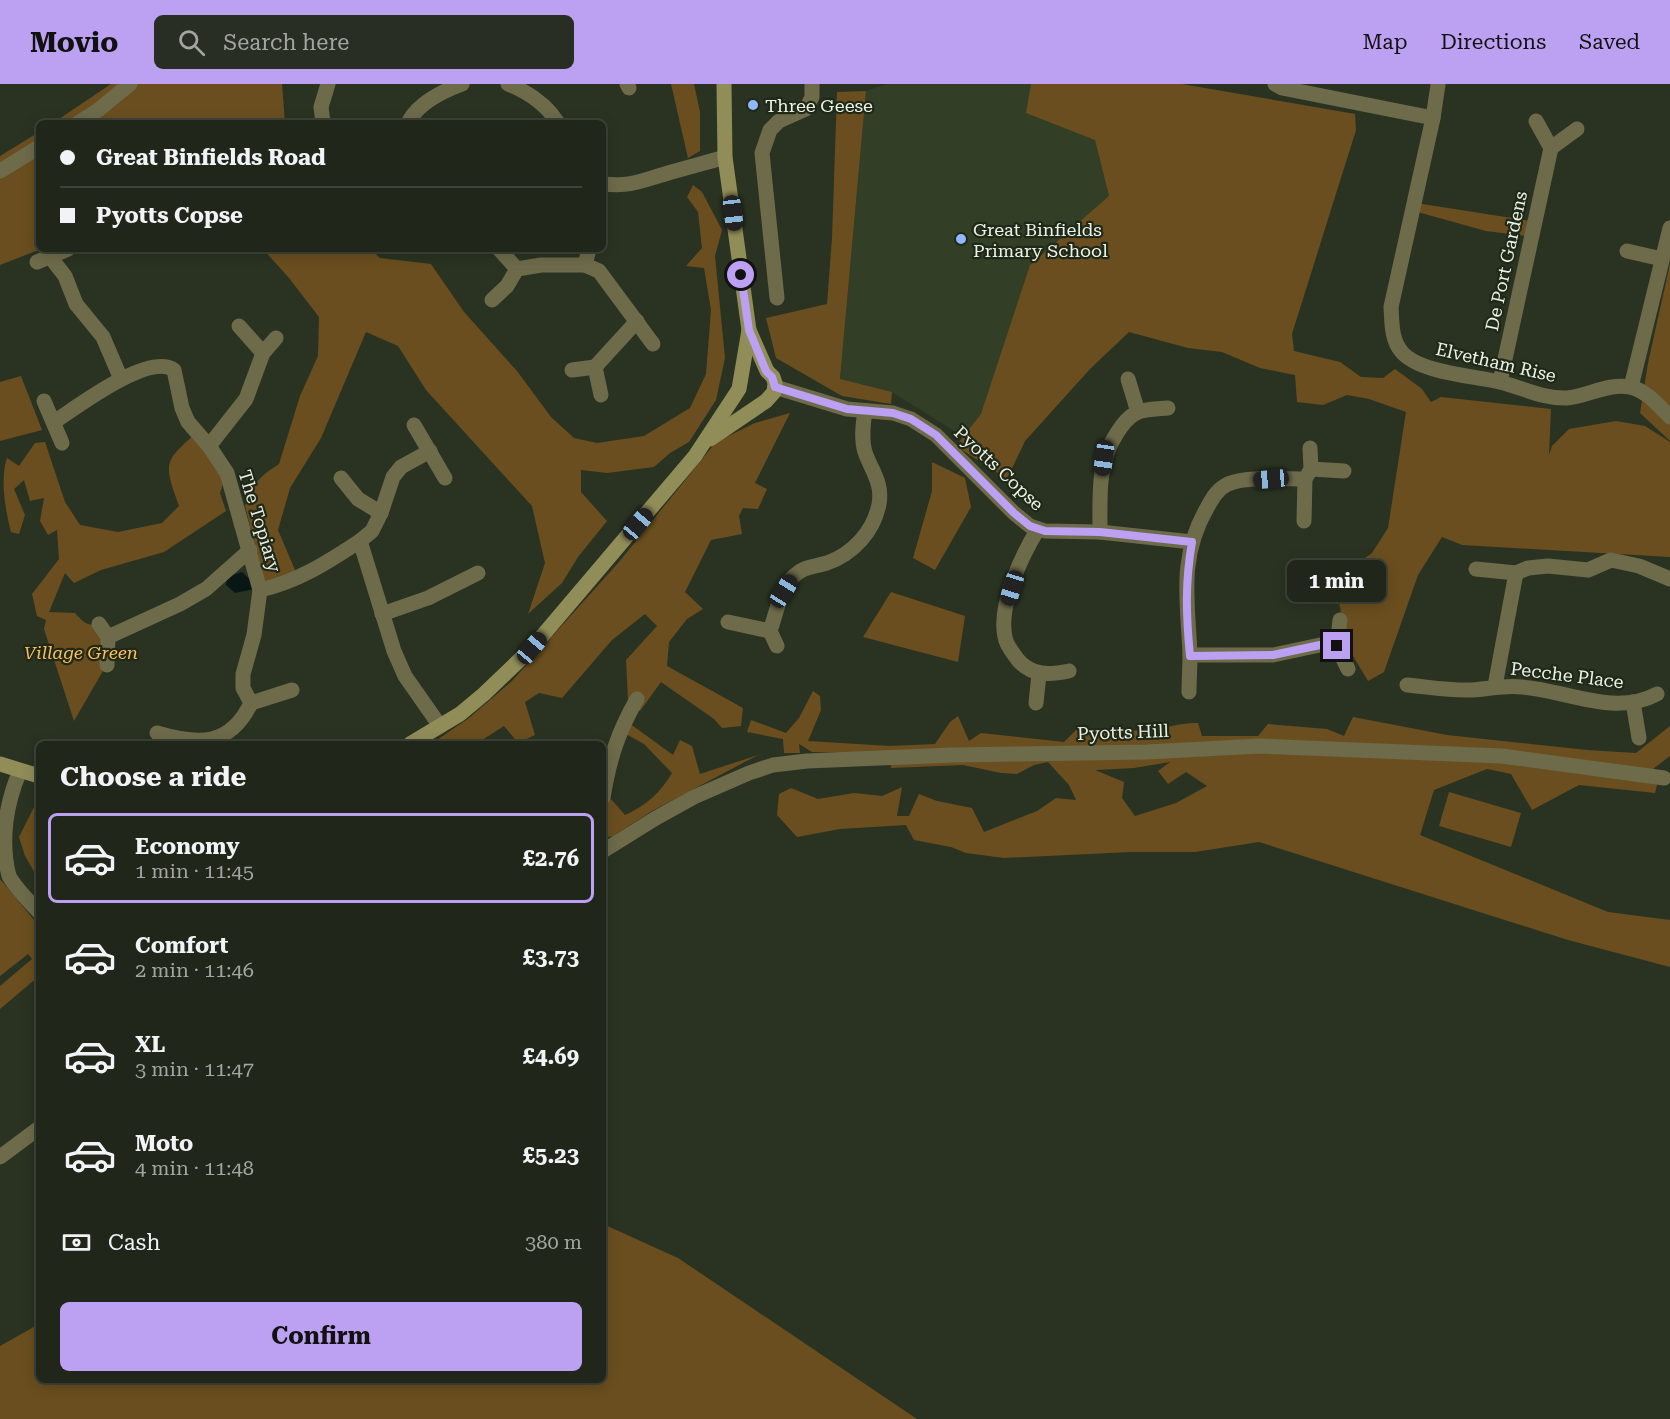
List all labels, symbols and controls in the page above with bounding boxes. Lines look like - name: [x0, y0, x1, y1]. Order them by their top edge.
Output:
- search box: [154, 15, 574, 69]
- text: Movio: [30, 26, 118, 59]
- icon: search: [175, 26, 208, 59]
- text: Search here: [223, 30, 349, 55]
- text: Map: [1363, 30, 1407, 54]
- text: Directions: [1440, 30, 1546, 54]
- text: Saved: [1579, 30, 1640, 54]
- place label: Three Geese: [765, 95, 873, 116]
- marker: Three Geese: [746, 98, 760, 112]
- text: Great Binfields Road: [96, 145, 326, 170]
- street label: De Port Gardens: [1481, 189, 1531, 333]
- car: [722, 194, 744, 232]
- text: Pyotts Copse: [96, 203, 243, 228]
- place label: Great Binfields Primary School: [973, 219, 1108, 261]
- marker: Great Binfields Primary School: [954, 232, 968, 246]
- route start: [727, 261, 754, 288]
- street label: Elvetham Rise: [1434, 338, 1558, 386]
- street label: Pyotts Copse: [950, 421, 1048, 515]
- car: [1093, 439, 1115, 477]
- street label: The Topiary: [235, 467, 286, 575]
- car: [1252, 468, 1290, 490]
- car: [620, 504, 656, 544]
- callout: 1 min: [1288, 559, 1386, 601]
- car: [998, 568, 1026, 608]
- text: 1 min: [1309, 569, 1364, 593]
- car: [767, 571, 801, 611]
- car: [514, 628, 550, 668]
- route end: [1323, 632, 1350, 659]
- park label: Village Green: [24, 642, 138, 663]
- street label: Pecche Place: [1509, 658, 1625, 692]
- street label: Pyotts Hill: [1077, 720, 1170, 744]
- text: Choose a ride: [60, 761, 246, 793]
- icon: car: [63, 831, 117, 885]
- text: Economy: [135, 834, 239, 859]
- text: £2.76: [523, 846, 579, 871]
- text: 1 min · 11:45: [135, 859, 254, 883]
- icon: car: [63, 930, 117, 984]
- text: Comfort: [135, 933, 228, 958]
- text: £3.73: [523, 945, 579, 970]
- text: 2 min · 11:46: [135, 958, 254, 982]
- icon: car: [63, 1029, 117, 1083]
- text: XL: [135, 1032, 165, 1057]
- text: £4.69: [523, 1044, 579, 1069]
- text: 3 min · 11:47: [135, 1057, 254, 1081]
- icon: car: [63, 1128, 117, 1182]
- text: Moto: [135, 1131, 193, 1156]
- text: £5.23: [523, 1143, 579, 1168]
- text: 4 min · 11:48: [135, 1156, 254, 1180]
- icon: cash: [60, 1226, 93, 1259]
- text: Cash: [108, 1230, 160, 1255]
- text: 380 m: [525, 1230, 582, 1254]
- button: Confirm: [60, 1302, 582, 1371]

